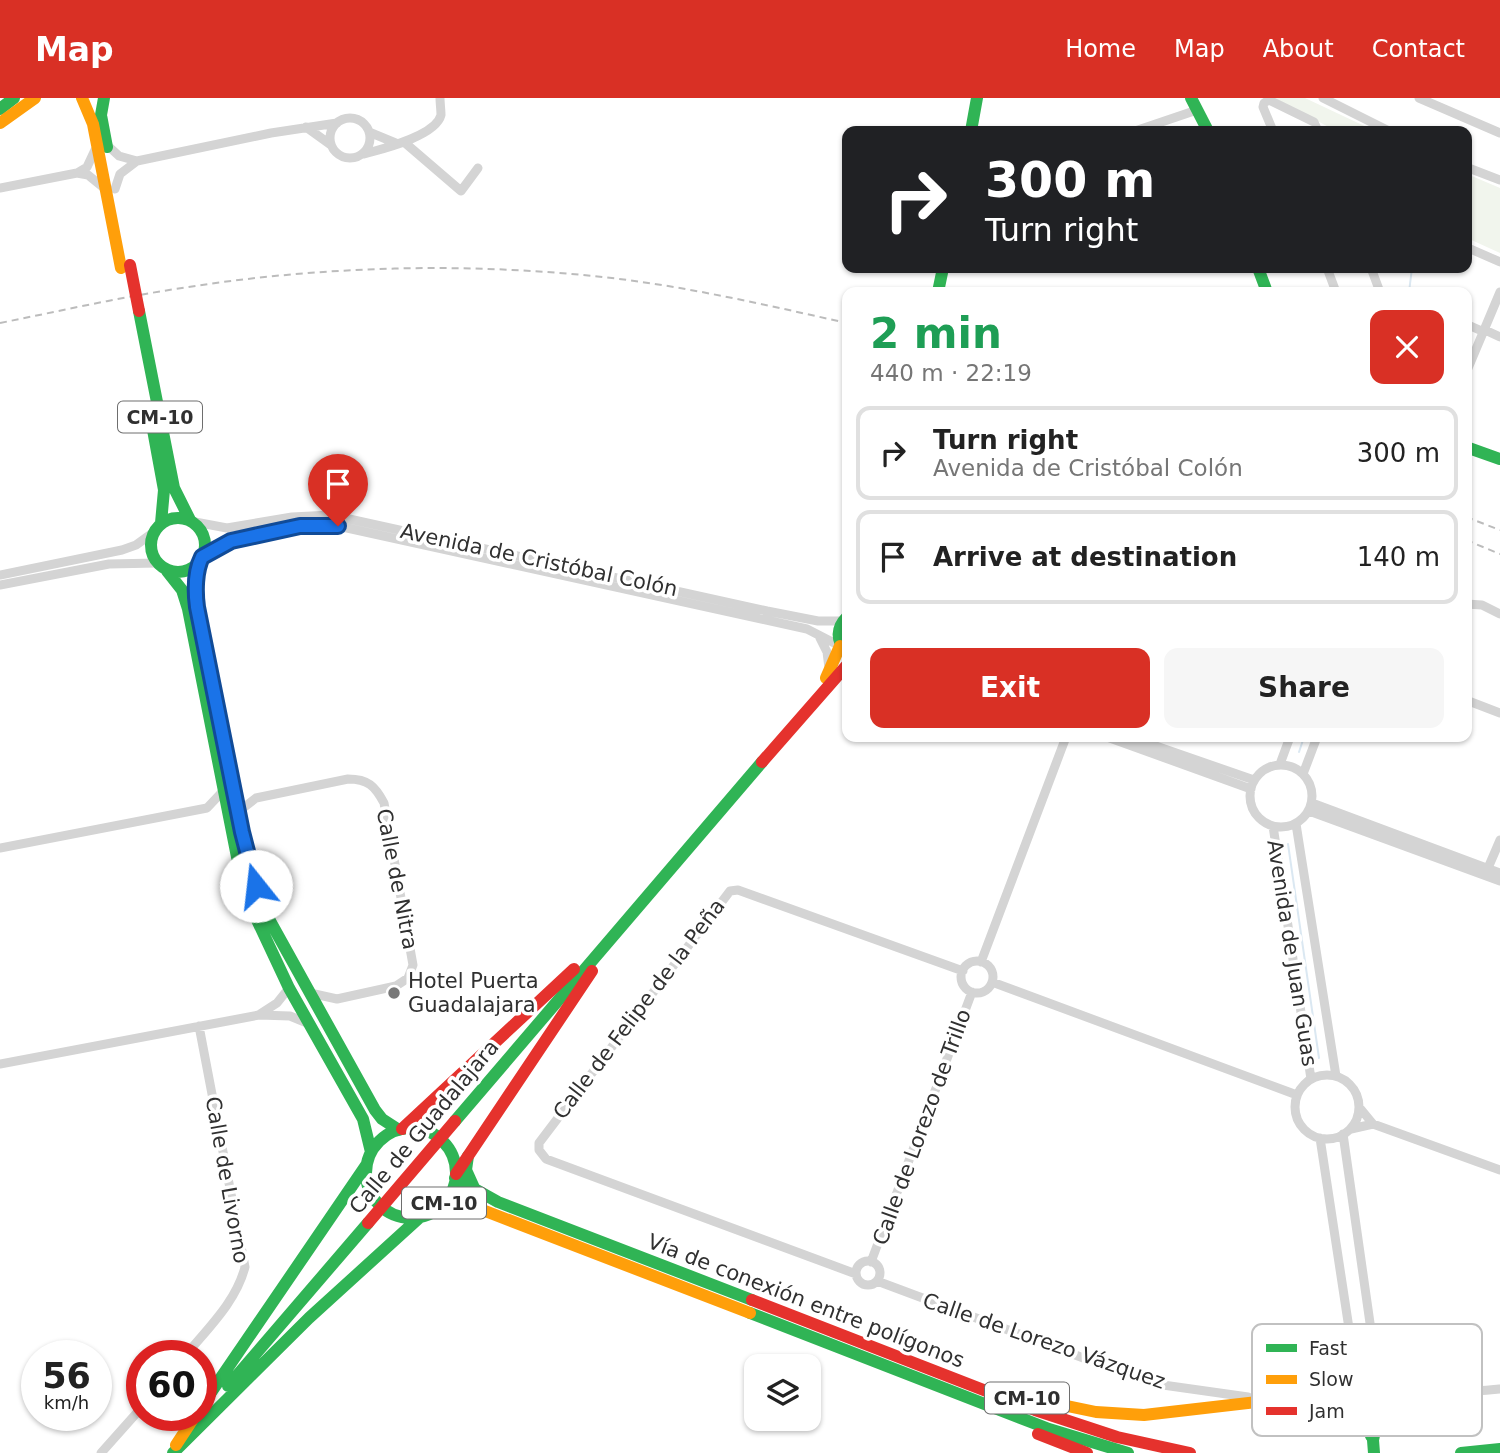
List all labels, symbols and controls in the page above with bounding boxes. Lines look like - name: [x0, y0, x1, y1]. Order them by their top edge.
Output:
- text: Map: [35, 30, 114, 69]
- text: Home: [1065, 35, 1136, 63]
- text: Map: [1174, 35, 1225, 63]
- text: About: [1263, 35, 1334, 63]
- text: Contact: [1372, 35, 1465, 63]
- text: 300 m: [985, 152, 1155, 209]
- icon: right: [870, 154, 961, 245]
- text: Turn right: [985, 211, 1138, 249]
- text: 2 min: [870, 309, 1002, 358]
- button: close: [1370, 310, 1444, 384]
- text: 440 m · 22:19: [870, 360, 1032, 386]
- road number: CM-10: [118, 402, 202, 432]
- text: Turn right: [933, 425, 1078, 455]
- icon: right: [874, 434, 912, 472]
- text: 300 m: [1357, 438, 1440, 468]
- pin: [308, 454, 368, 526]
- text: Avenida de Cristóbal Colón: [933, 455, 1243, 481]
- icon: arrive: [319, 465, 357, 503]
- street label: Avenida de Cristóbal Colón: [398, 519, 680, 601]
- icon: arrive: [874, 538, 912, 576]
- text: Arrive at destination: [933, 542, 1237, 572]
- text: 140 m: [1357, 542, 1440, 572]
- button: Exit: [870, 648, 1150, 728]
- button: Share: [1164, 648, 1444, 728]
- street label: Calle de Nitra: [372, 807, 422, 951]
- street label: Avenida de Juan Guas: [1262, 838, 1322, 1068]
- position arrow: [219, 849, 293, 923]
- street label: Calle de Felipe de la Peña: [548, 894, 730, 1124]
- place label: Hotel Puerta Guadalajara: [408, 969, 539, 1017]
- marker: Hotel Puerta Guadalajara: [386, 985, 402, 1001]
- street label: Calle de Lorezo de Trillo: [868, 1006, 976, 1248]
- street label: Calle de Guadalajara: [344, 1035, 504, 1219]
- street label: Calle de Livorno: [201, 1095, 253, 1265]
- road number: CM-10: [402, 1188, 486, 1218]
- street label: Vía de conexión entre polígonos: [644, 1229, 968, 1373]
- street label: Calle de Lorezo Vázquez: [920, 1288, 1168, 1394]
- legend: [1252, 1324, 1482, 1436]
- text: Fast: [1309, 1337, 1347, 1359]
- speed limit sign: 60: [126, 1340, 217, 1431]
- map controls: [744, 1354, 821, 1431]
- button: layers: [744, 1354, 821, 1431]
- text: 56: [42, 1356, 91, 1396]
- text: Slow: [1309, 1368, 1354, 1390]
- road number: CM-10: [985, 1382, 1069, 1414]
- text: km/h: [44, 1392, 89, 1413]
- text: Jam: [1308, 1400, 1345, 1422]

